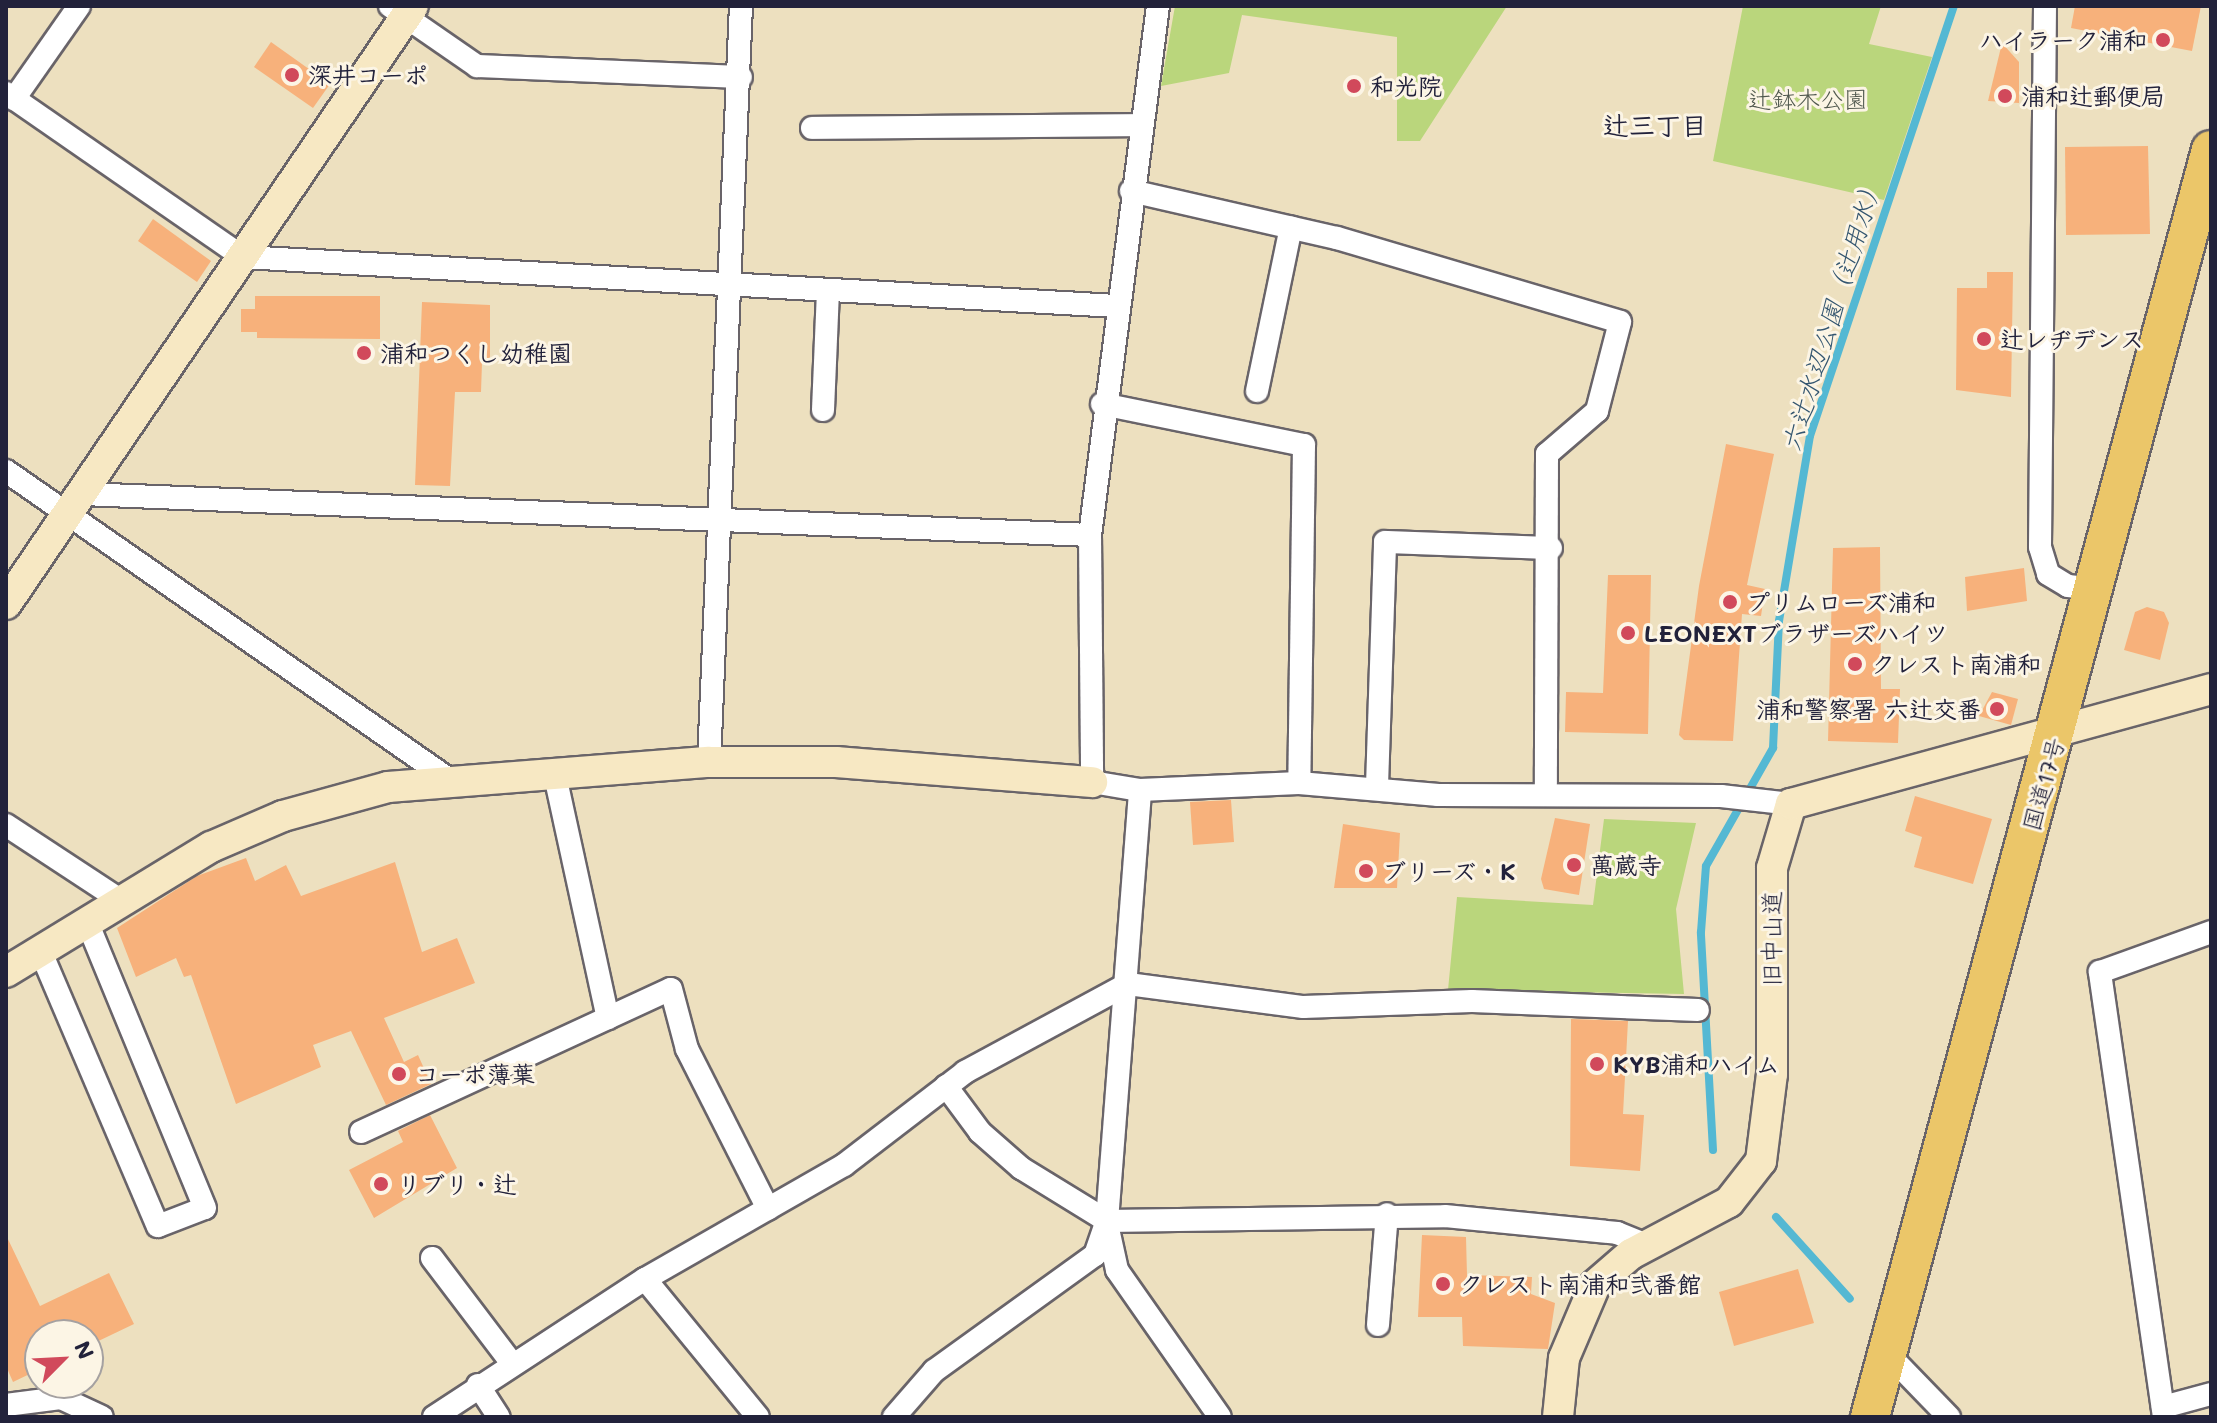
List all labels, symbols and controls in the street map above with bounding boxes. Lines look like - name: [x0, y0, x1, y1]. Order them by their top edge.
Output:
- place label: ハイラーク浦和: [1979, 26, 2147, 54]
- marker: ハイラーク浦和: [2154, 31, 2172, 49]
- place label: 深井コーポ: [308, 61, 428, 89]
- marker: 深井コーポ: [283, 66, 301, 84]
- place label: 和光院: [1370, 72, 1442, 100]
- marker: 和光院: [1345, 77, 1363, 95]
- place label: 浦和辻郵便局: [2021, 82, 2165, 110]
- park label: 辻鉢木公園: [1748, 85, 1868, 113]
- marker: 浦和辻郵便局: [1996, 87, 2014, 105]
- district label: 辻三丁目: [1603, 110, 1707, 142]
- water label: 六辻水辺公園（辻用水）: [1775, 173, 1889, 455]
- place label: 辻レヂデンス: [2000, 325, 2144, 353]
- marker: 辻レヂデンス: [1975, 330, 1993, 348]
- place label: 浦和つくし幼稚園: [380, 339, 572, 367]
- marker: 浦和つくし幼稚園: [355, 344, 373, 362]
- place label: プリムローズ浦和: [1746, 588, 1938, 616]
- marker: プリムローズ浦和: [1721, 593, 1739, 611]
- place label: LEONEXTブラザーズハイツ: [1644, 619, 1949, 647]
- marker: LEONEXTブラザーズハイツ: [1619, 624, 1637, 642]
- place label: クレスト南浦和: [1871, 650, 2039, 678]
- marker: クレスト南浦和: [1846, 655, 1864, 673]
- place label: 浦和警察署 六辻交番: [1756, 695, 1981, 723]
- marker: 浦和警察署 六辻交番: [1988, 700, 2006, 718]
- street label: 国道17号: [2016, 734, 2070, 834]
- place label: 萬蔵寺: [1590, 851, 1662, 879]
- marker: 萬蔵寺: [1565, 856, 1583, 874]
- place label: ブリーズ・K: [1382, 857, 1518, 885]
- marker: ブリーズ・K: [1357, 862, 1375, 880]
- street label: 旧中山道: [1757, 891, 1785, 987]
- place label: KYB浦和ハイム: [1613, 1050, 1781, 1078]
- marker: KYB浦和ハイム: [1588, 1055, 1606, 1073]
- place label: コーポ薄葉: [415, 1060, 535, 1088]
- marker: コーポ薄葉: [390, 1065, 408, 1083]
- place label: リブリ・辻: [397, 1170, 517, 1198]
- marker: リブリ・辻: [372, 1175, 390, 1193]
- place label: クレスト南浦和弐番館: [1459, 1270, 1699, 1298]
- marker: クレスト南浦和弐番館: [1434, 1275, 1452, 1293]
- north arrow: [24, 1319, 104, 1399]
- text: N: [68, 1336, 101, 1363]

